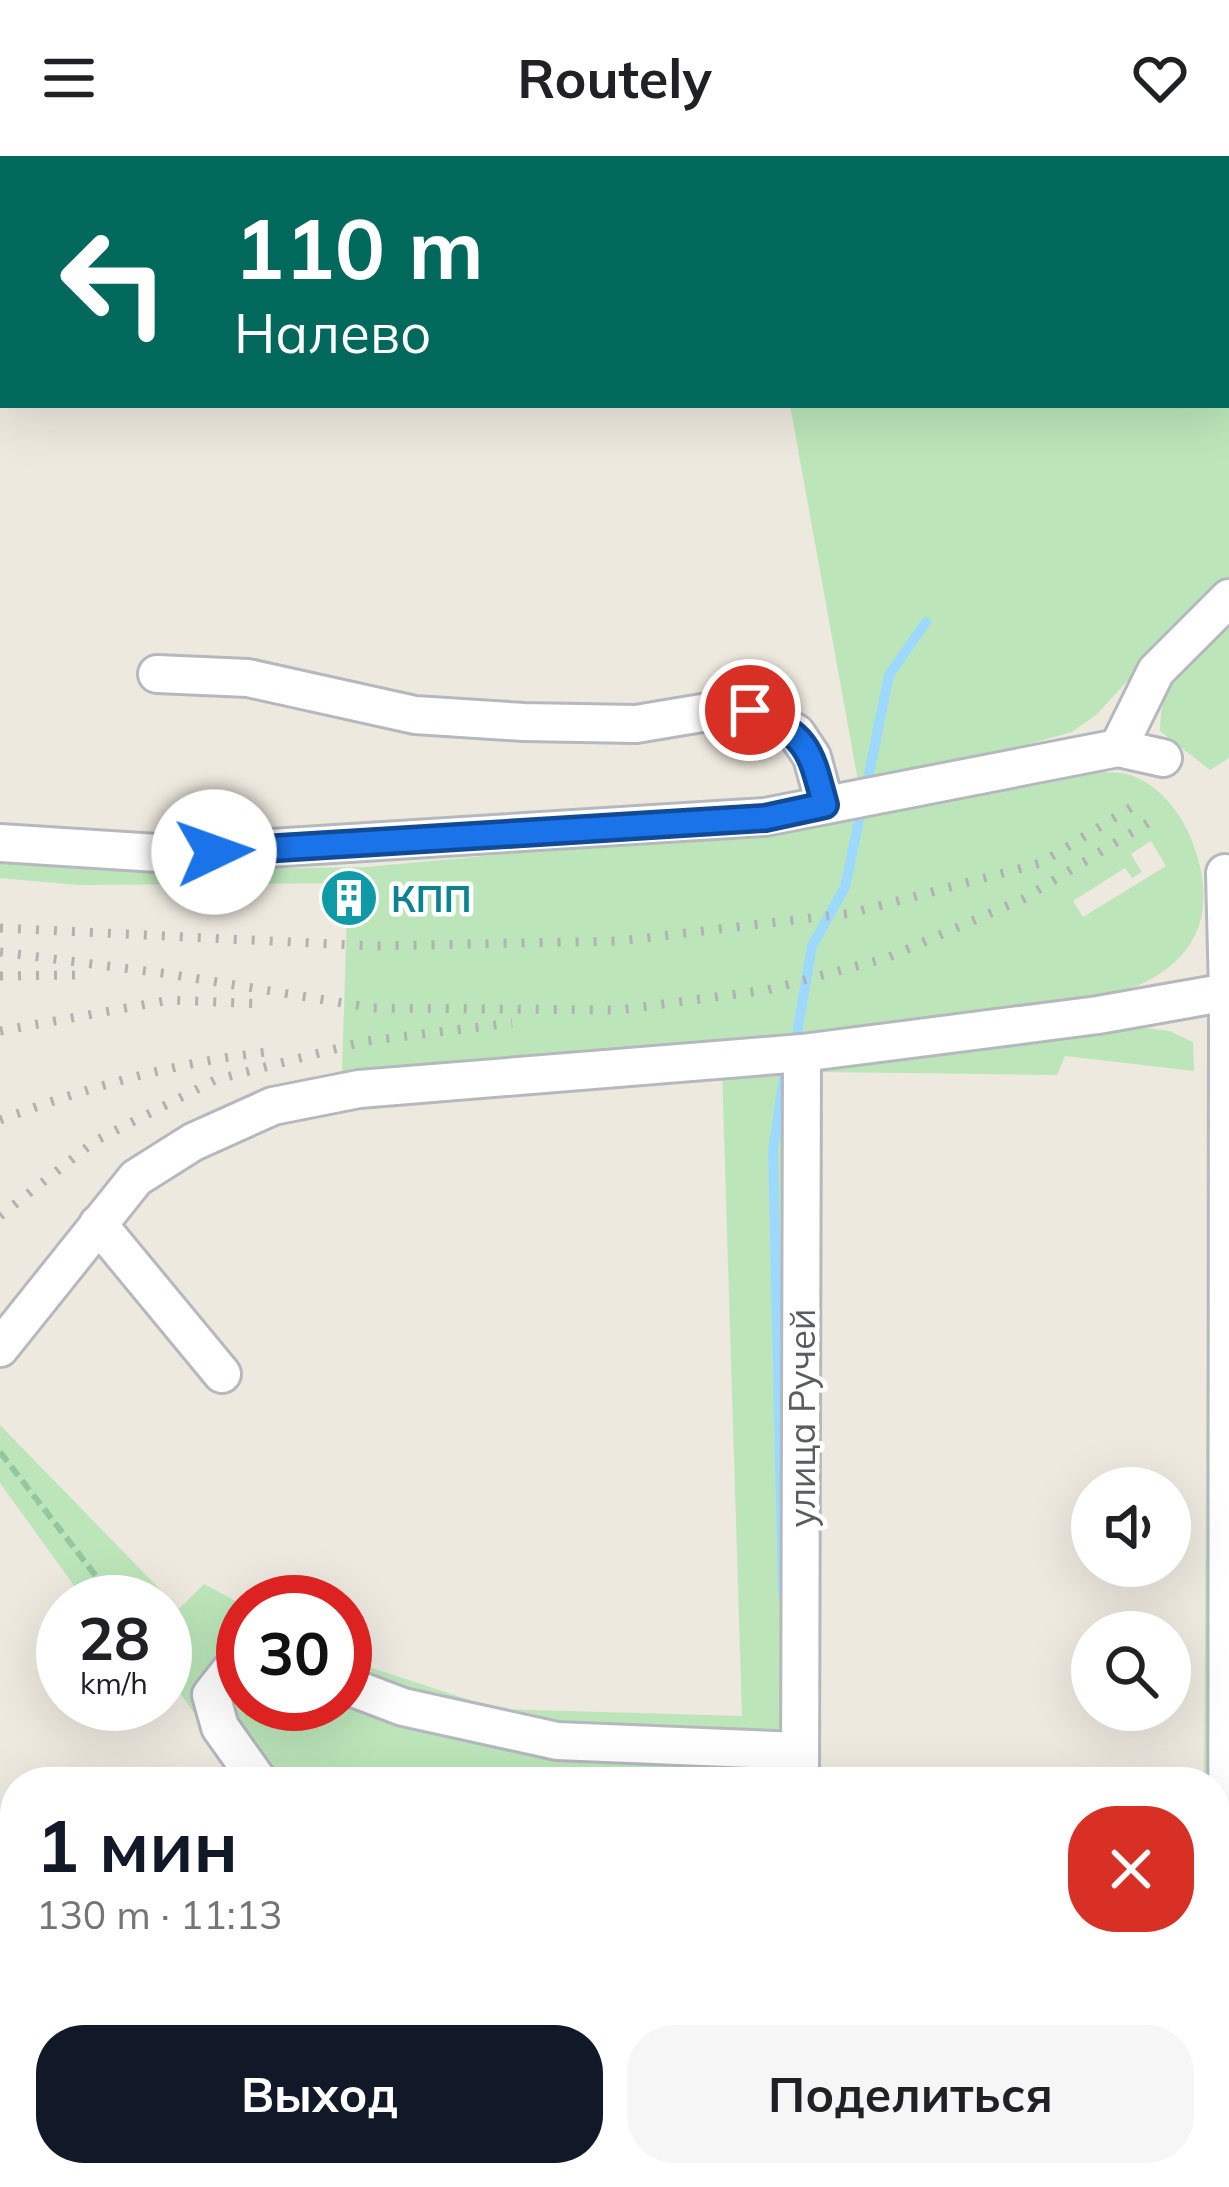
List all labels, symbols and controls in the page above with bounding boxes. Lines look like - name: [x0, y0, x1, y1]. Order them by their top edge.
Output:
- text: Routely: [517, 44, 712, 112]
- icon: menu: [36, 45, 102, 111]
- icon: heart: [1127, 45, 1193, 111]
- text: 110 m: [234, 195, 484, 300]
- icon: left: [36, 204, 192, 360]
- text: Налево: [234, 299, 431, 367]
- pin: [699, 659, 801, 761]
- icon: arrive: [717, 677, 783, 743]
- position arrow: [151, 789, 277, 915]
- building icon: КПП: [318, 867, 380, 929]
- place label: КПП: [391, 876, 471, 921]
- street label: улица Ручей: [779, 1309, 824, 1527]
- map controls: [1071, 1467, 1191, 1731]
- button: sound: [1071, 1467, 1191, 1587]
- speed limit sign: 30: [216, 1575, 372, 1731]
- text: 28: [78, 1600, 150, 1675]
- button: search: [1071, 1611, 1191, 1731]
- text: km/h: [80, 1664, 148, 1702]
- text: 1 мин: [36, 1800, 238, 1890]
- button: close: [1068, 1806, 1194, 1932]
- text: 130 m · 11:13: [36, 1890, 282, 1939]
- button: Выход: [36, 2025, 603, 2163]
- button: Поделиться: [627, 2025, 1194, 2163]

